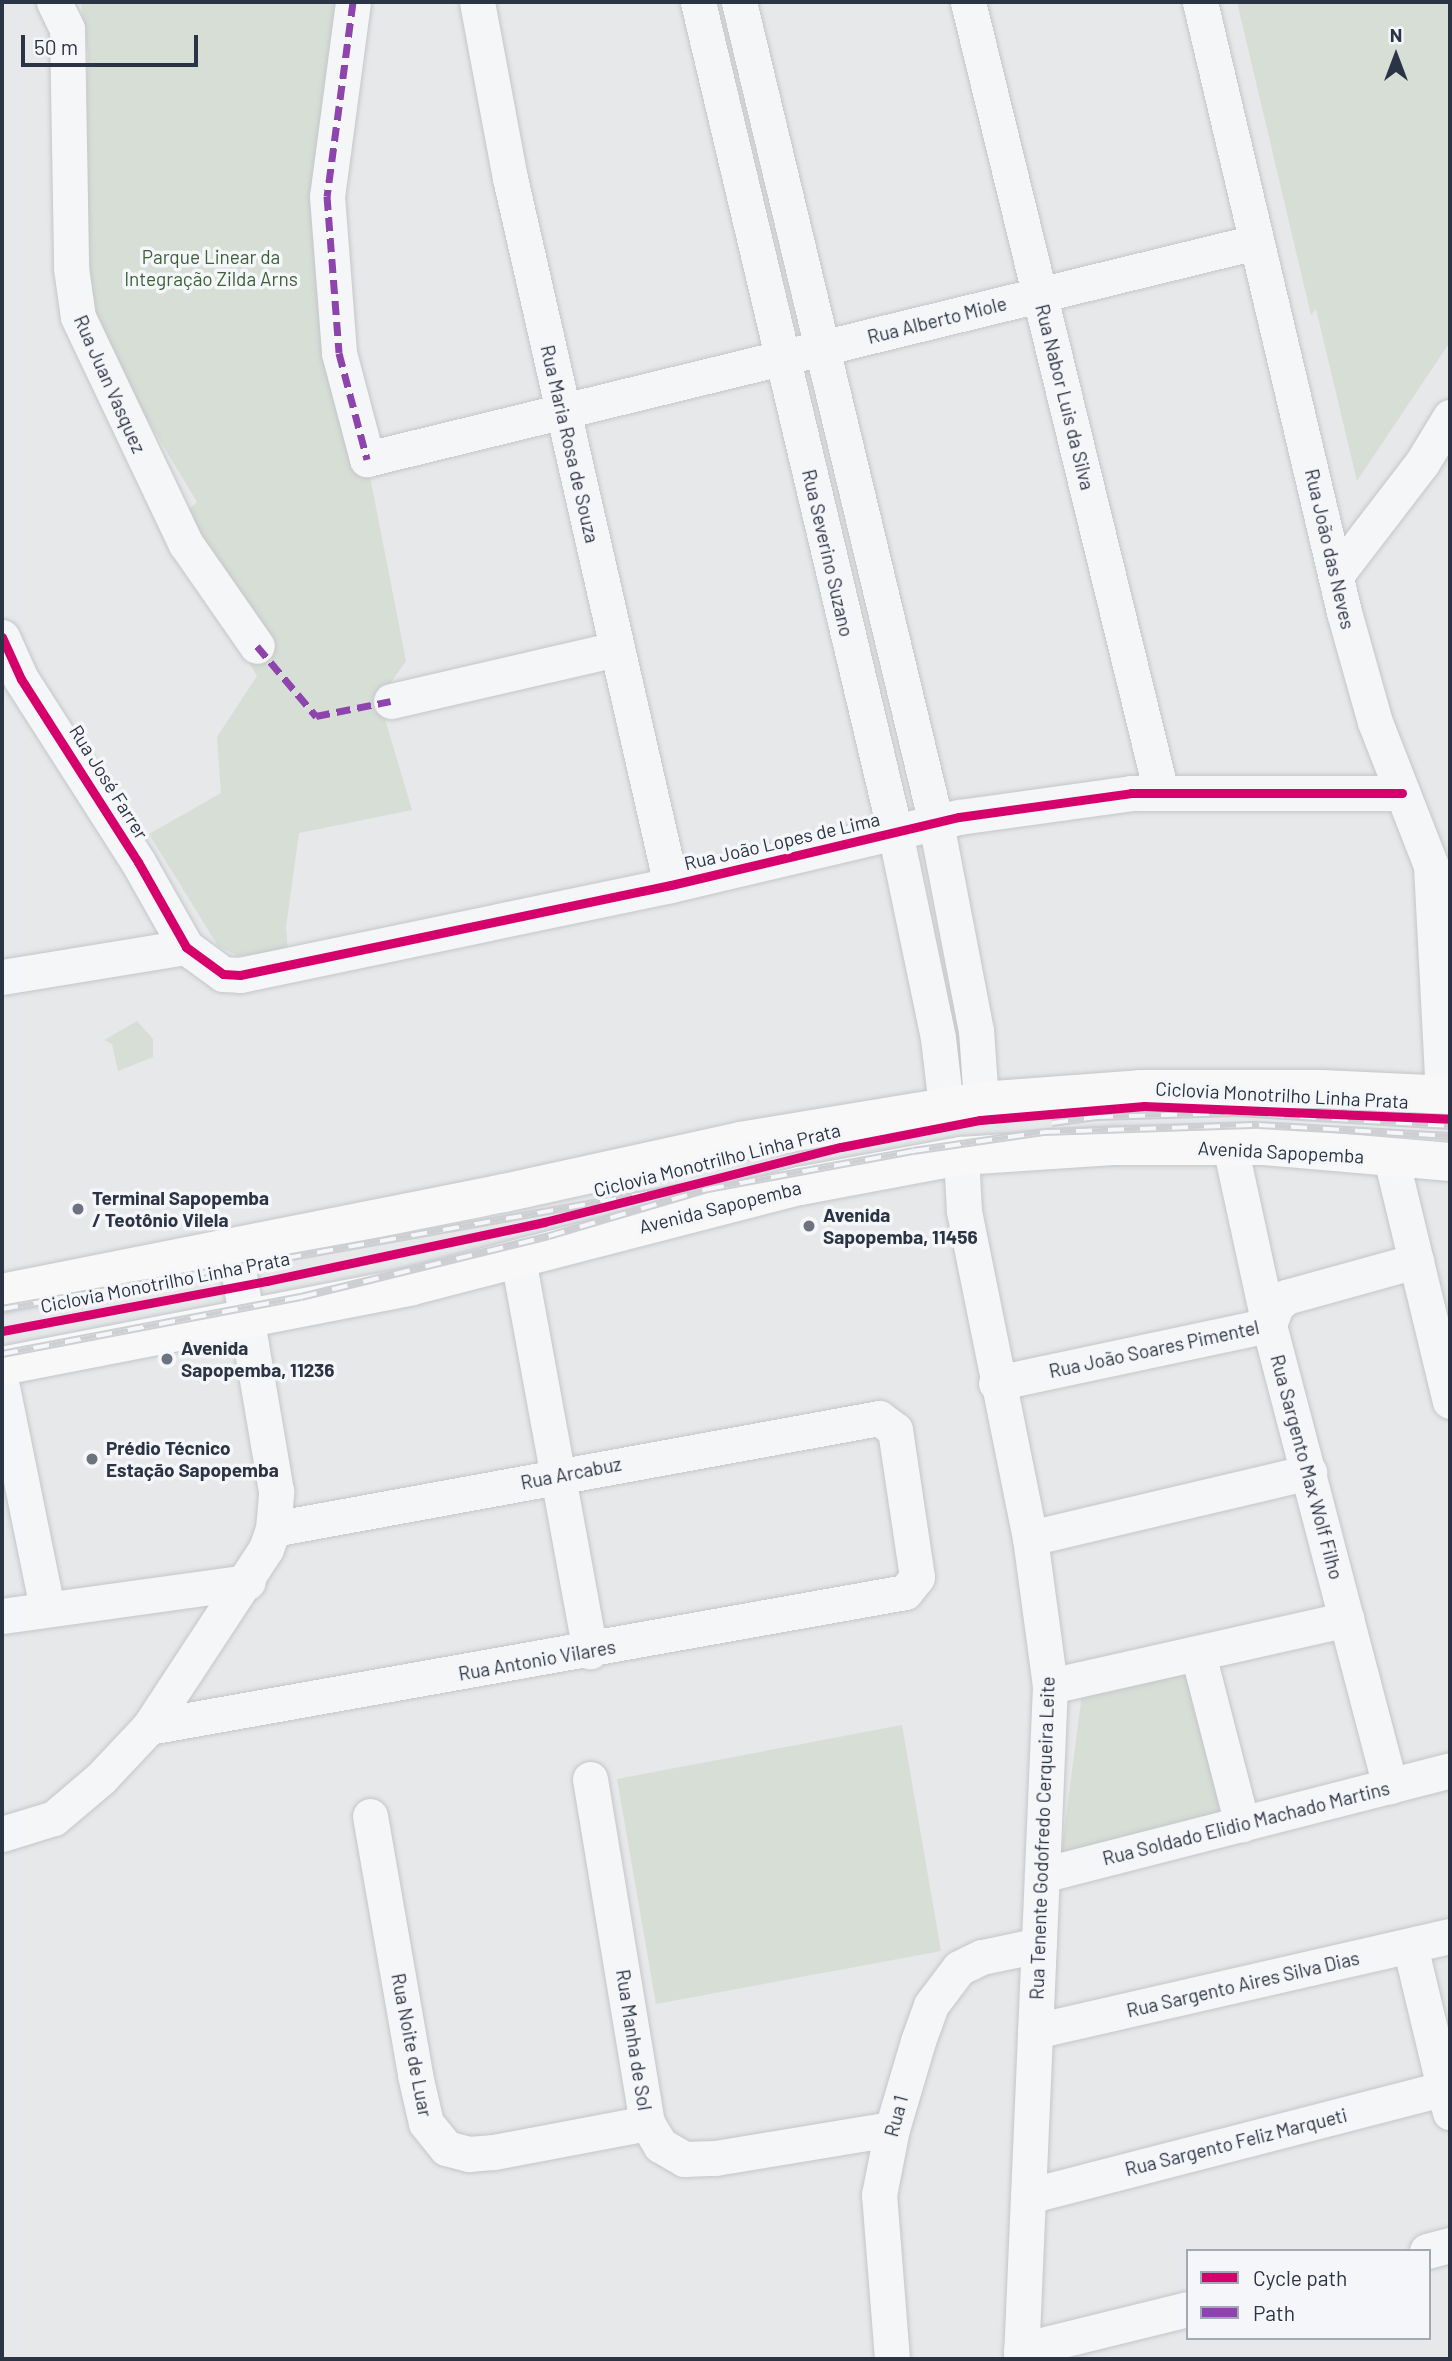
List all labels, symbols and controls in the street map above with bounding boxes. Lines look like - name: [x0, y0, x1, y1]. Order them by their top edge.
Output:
- scale bar: [24, 21, 201, 65]
- north arrow: [1361, 21, 1431, 91]
- text: N: [1390, 23, 1402, 46]
- text: 50 m: [34, 34, 78, 59]
- park label: Parque Linear da Integração Zilda Arns: [124, 246, 298, 290]
- street label: Rua Alberto Miole: [865, 292, 1009, 348]
- street label: Rua Nabor Luis da Silva: [1031, 302, 1099, 492]
- street label: Rua Juan Vasquez: [69, 311, 151, 457]
- street label: Rua Maria Rosa de Souza: [536, 343, 604, 545]
- street label: Rua Severino Suzano: [798, 467, 858, 639]
- street label: Rua João das Neves: [1300, 467, 1360, 631]
- street label: Rua José Farrer: [65, 721, 153, 843]
- street label: Rua João Lopes de Lima: [682, 807, 882, 875]
- street label: Ciclovia Monotrilho Linha Prata: [1155, 1077, 1409, 1113]
- street label: Ciclovia Monotrilho Linha Prata: [591, 1118, 843, 1202]
- street label: Avenida Sapopemba: [1197, 1136, 1365, 1168]
- street label: Avenida Sapopemba: [636, 1176, 804, 1238]
- place label: Terminal Sapopemba / Teotônio Vilela: [92, 1187, 269, 1231]
- marker: Terminal Sapopemba / Teotônio Vilela: [70, 1201, 86, 1217]
- place label: Avenida Sapopemba, 11456: [823, 1204, 978, 1248]
- marker: Avenida Sapopemba, 11456: [801, 1218, 817, 1234]
- street label: Ciclovia Monotrilho Linha Prata: [38, 1247, 292, 1317]
- street label: Rua João Soares Pimentel: [1047, 1316, 1261, 1382]
- place label: Avenida Sapopemba, 11236: [181, 1337, 335, 1381]
- marker: Avenida Sapopemba, 11236: [159, 1351, 175, 1367]
- street label: Rua Sargento Max Wolf Filho: [1266, 1352, 1348, 1582]
- place label: Prédio Técnico Estação Sapopemba: [106, 1437, 279, 1481]
- marker: Prédio Técnico Estação Sapopemba: [84, 1451, 100, 1467]
- street label: Rua Arcabuz: [519, 1452, 623, 1494]
- street label: Rua Antonio Vilares: [457, 1635, 617, 1685]
- street label: Rua Tenente Godofredo Cerqueira Leite: [1025, 1676, 1059, 2000]
- street label: Rua Soldado Elidio Machado Martins: [1100, 1776, 1392, 1870]
- street label: Rua Sargento Aires Silva Dias: [1124, 1946, 1362, 2022]
- street label: Rua Manha de Sol: [612, 1968, 656, 2112]
- street label: Rua Noite de Luar: [387, 1971, 437, 2119]
- street label: Rua 1: [880, 2093, 912, 2139]
- street label: Rua Sargento Feliz Marqueti: [1123, 2103, 1349, 2181]
- legend: [1186, 2249, 1431, 2340]
- text: Cycle path: [1253, 2265, 1347, 2290]
- text: Path: [1253, 2300, 1295, 2325]

